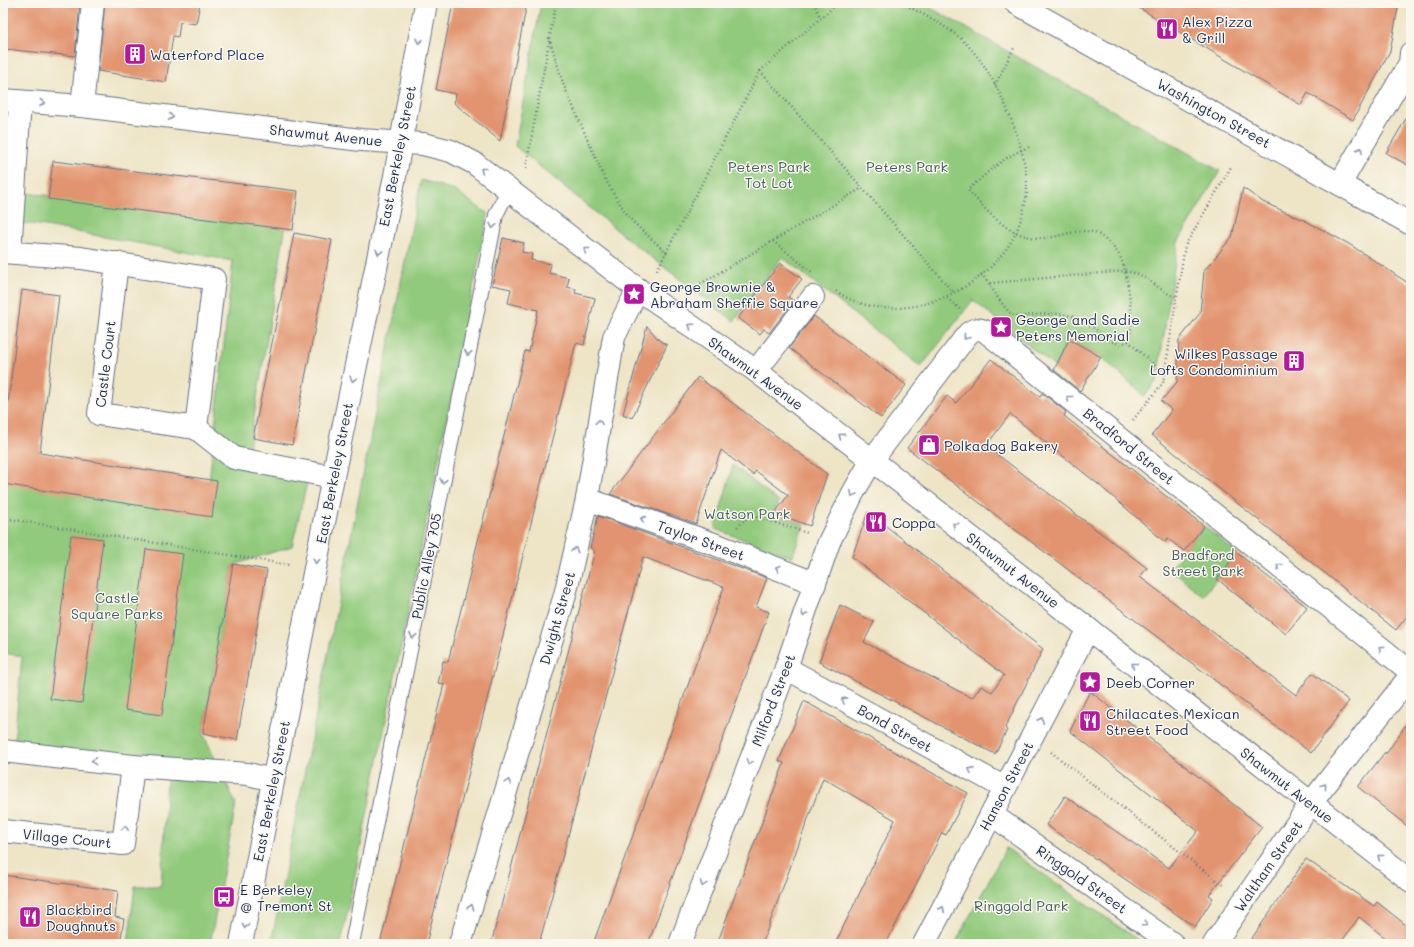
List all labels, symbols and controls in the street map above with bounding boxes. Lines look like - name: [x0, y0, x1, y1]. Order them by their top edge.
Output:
- place label: Alex Pizza & Grill: [1182, 12, 1253, 47]
- restaurant icon: Alex Pizza & Grill: [1154, 16, 1180, 42]
- one-way arrow: [415, 38, 424, 44]
- building icon: Waterford Place: [122, 41, 148, 67]
- place label: Waterford Place: [150, 45, 265, 64]
- street label: Washington Street: [1154, 74, 1274, 152]
- street label: East Berkeley Street: [374, 84, 420, 228]
- one-way arrow: [39, 99, 45, 108]
- one-way arrow: [168, 112, 174, 121]
- street label: Shawmut Avenue: [269, 120, 383, 150]
- one-way arrow: [1355, 147, 1362, 154]
- park label: Peters Park Tot Lot: [728, 157, 810, 192]
- park label: Peters Park: [866, 157, 948, 176]
- one-way arrow: [481, 168, 488, 175]
- one-way arrow: [490, 223, 498, 229]
- one-way arrow: [584, 247, 591, 254]
- one-way arrow: [376, 248, 384, 255]
- place label: George Brownie & Abraham Sheffie Square: [650, 277, 818, 312]
- place icon: George Brownie & Abraham Sheffie Square: [621, 281, 647, 307]
- place label: George and Sadie Peters Memorial: [1016, 310, 1140, 345]
- place icon: George and Sadie Peters Memorial: [988, 314, 1014, 340]
- street label: Castle Court: [90, 319, 120, 409]
- one-way arrow: [688, 323, 695, 331]
- street label: Shawmut Avenue: [705, 332, 807, 414]
- one-way arrow: [963, 332, 970, 339]
- place label: Wilkes Passage Lofts Condominium: [1150, 344, 1278, 379]
- building icon: Wilkes Passage Lofts Condominium: [1281, 348, 1307, 374]
- one-way arrow: [465, 350, 473, 357]
- one-way arrow: [349, 376, 358, 382]
- one-way arrow: [1066, 395, 1073, 402]
- street label: East Berkeley Street: [311, 401, 357, 545]
- street label: Bradford Street: [1079, 403, 1179, 489]
- one-way arrow: [595, 419, 603, 425]
- shop icon: Polkadog Bakery: [916, 432, 942, 458]
- one-way arrow: [838, 434, 845, 441]
- place label: Polkadog Bakery: [944, 436, 1058, 455]
- one-way arrow: [440, 478, 448, 484]
- one-way arrow: [850, 490, 857, 497]
- park label: Watson Park: [704, 504, 790, 523]
- restaurant icon: Coppa: [863, 509, 889, 535]
- street label: Public Alley 705: [406, 511, 446, 621]
- place label: Coppa: [892, 513, 936, 532]
- one-way arrow: [640, 515, 647, 523]
- street label: Taylor Street: [655, 515, 747, 565]
- one-way arrow: [952, 522, 959, 529]
- street label: Shawmut Avenue: [963, 528, 1063, 612]
- park label: Bradford Street Park: [1163, 545, 1243, 580]
- one-way arrow: [570, 546, 579, 553]
- one-way arrow: [312, 558, 321, 564]
- one-way arrow: [775, 564, 782, 573]
- one-way arrow: [1277, 564, 1284, 571]
- street label: Dwight Street: [535, 569, 579, 667]
- park label: Castle Square Parks: [71, 588, 163, 623]
- one-way arrow: [800, 610, 808, 617]
- one-way arrow: [409, 633, 417, 639]
- one-way arrow: [1378, 645, 1385, 652]
- street label: Milford Street: [747, 651, 799, 749]
- one-way arrow: [1132, 663, 1139, 670]
- place icon: Deeb Corner: [1077, 669, 1103, 695]
- place label: Deeb Corner: [1106, 673, 1195, 692]
- one-way arrow: [841, 697, 849, 705]
- street label: Bond Street: [854, 700, 936, 756]
- place label: Chilacates Mexican Street Food: [1106, 704, 1239, 739]
- restaurant icon: Chilacates Mexican Street Food: [1077, 708, 1103, 734]
- one-way arrow: [1036, 716, 1043, 724]
- street label: East Berkeley Street: [248, 719, 294, 863]
- street label: Hanson Street: [975, 738, 1037, 834]
- street label: Shawmut Avenue: [1237, 743, 1337, 827]
- one-way arrow: [91, 757, 97, 766]
- one-way arrow: [746, 759, 754, 766]
- one-way arrow: [967, 767, 975, 774]
- one-way arrow: [503, 779, 512, 786]
- one-way arrow: [1320, 783, 1327, 790]
- street label: Waltham Street: [1229, 817, 1307, 915]
- street label: Village Court: [22, 824, 112, 852]
- one-way arrow: [120, 825, 129, 831]
- street label: Ringgold Street: [1033, 841, 1131, 917]
- one-way arrow: [1378, 855, 1385, 862]
- place label: E Berkeley @ Tremont St: [240, 880, 332, 915]
- one-way arrow: [699, 880, 707, 887]
- bus stop icon: E Berkeley @ Tremont St: [211, 884, 237, 910]
- park label: Ringgold Park: [974, 896, 1068, 915]
- place label: Blackbird Doughnuts: [46, 900, 116, 935]
- one-way arrow: [466, 903, 475, 910]
- restaurant icon: Blackbird Doughnuts: [17, 904, 43, 930]
- one-way arrow: [937, 906, 945, 914]
- one-way arrow: [1140, 919, 1147, 926]
- one-way arrow: [241, 922, 250, 929]

